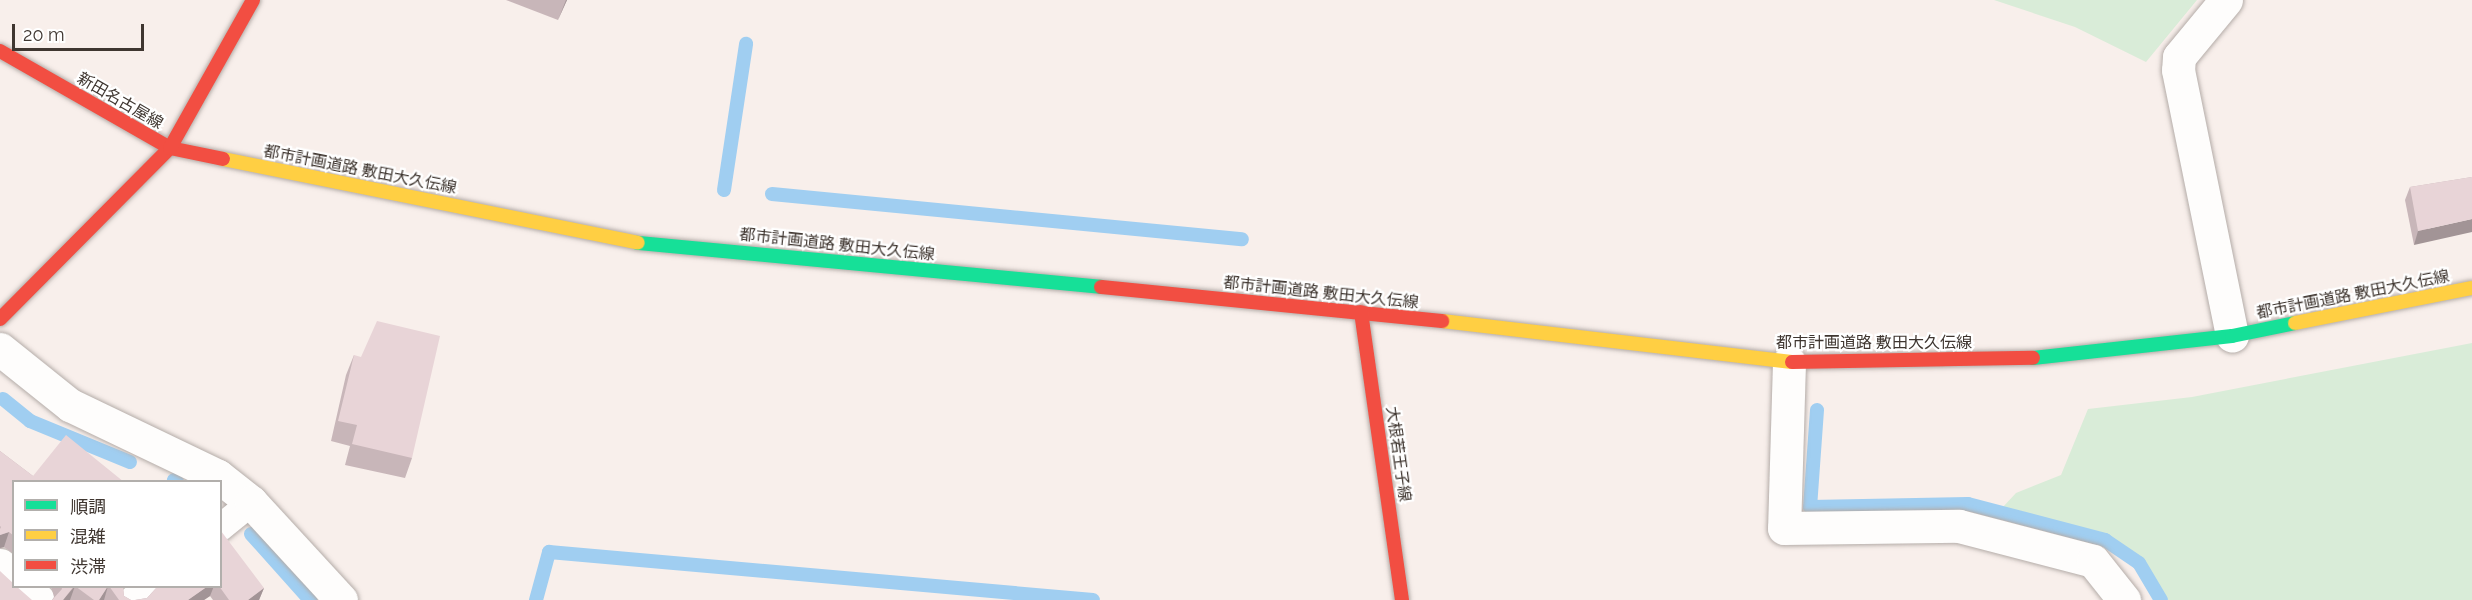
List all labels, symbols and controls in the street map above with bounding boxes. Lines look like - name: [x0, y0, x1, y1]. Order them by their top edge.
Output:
- scale bar: [15, 12, 147, 50]
- text: 20 m: [23, 24, 65, 45]
- street label: 新田名古屋線: [74, 69, 166, 133]
- street label: 都市計画道路 敷田大久伝線: [262, 142, 458, 198]
- street label: 都市計画道路 敷田大久伝線: [738, 225, 936, 265]
- street label: 都市計画道路 敷田大久伝線: [2255, 267, 2451, 323]
- street label: 都市計画道路 敷田大久伝線: [1222, 273, 1420, 313]
- street label: 都市計画道路 敷田大久伝線: [1776, 333, 1972, 353]
- street label: 大根若王子線: [1382, 405, 1414, 503]
- legend: [12, 480, 222, 588]
- text: 順調: [70, 496, 106, 517]
- text: 混雑: [70, 526, 106, 547]
- text: 渋滞: [70, 556, 106, 577]

